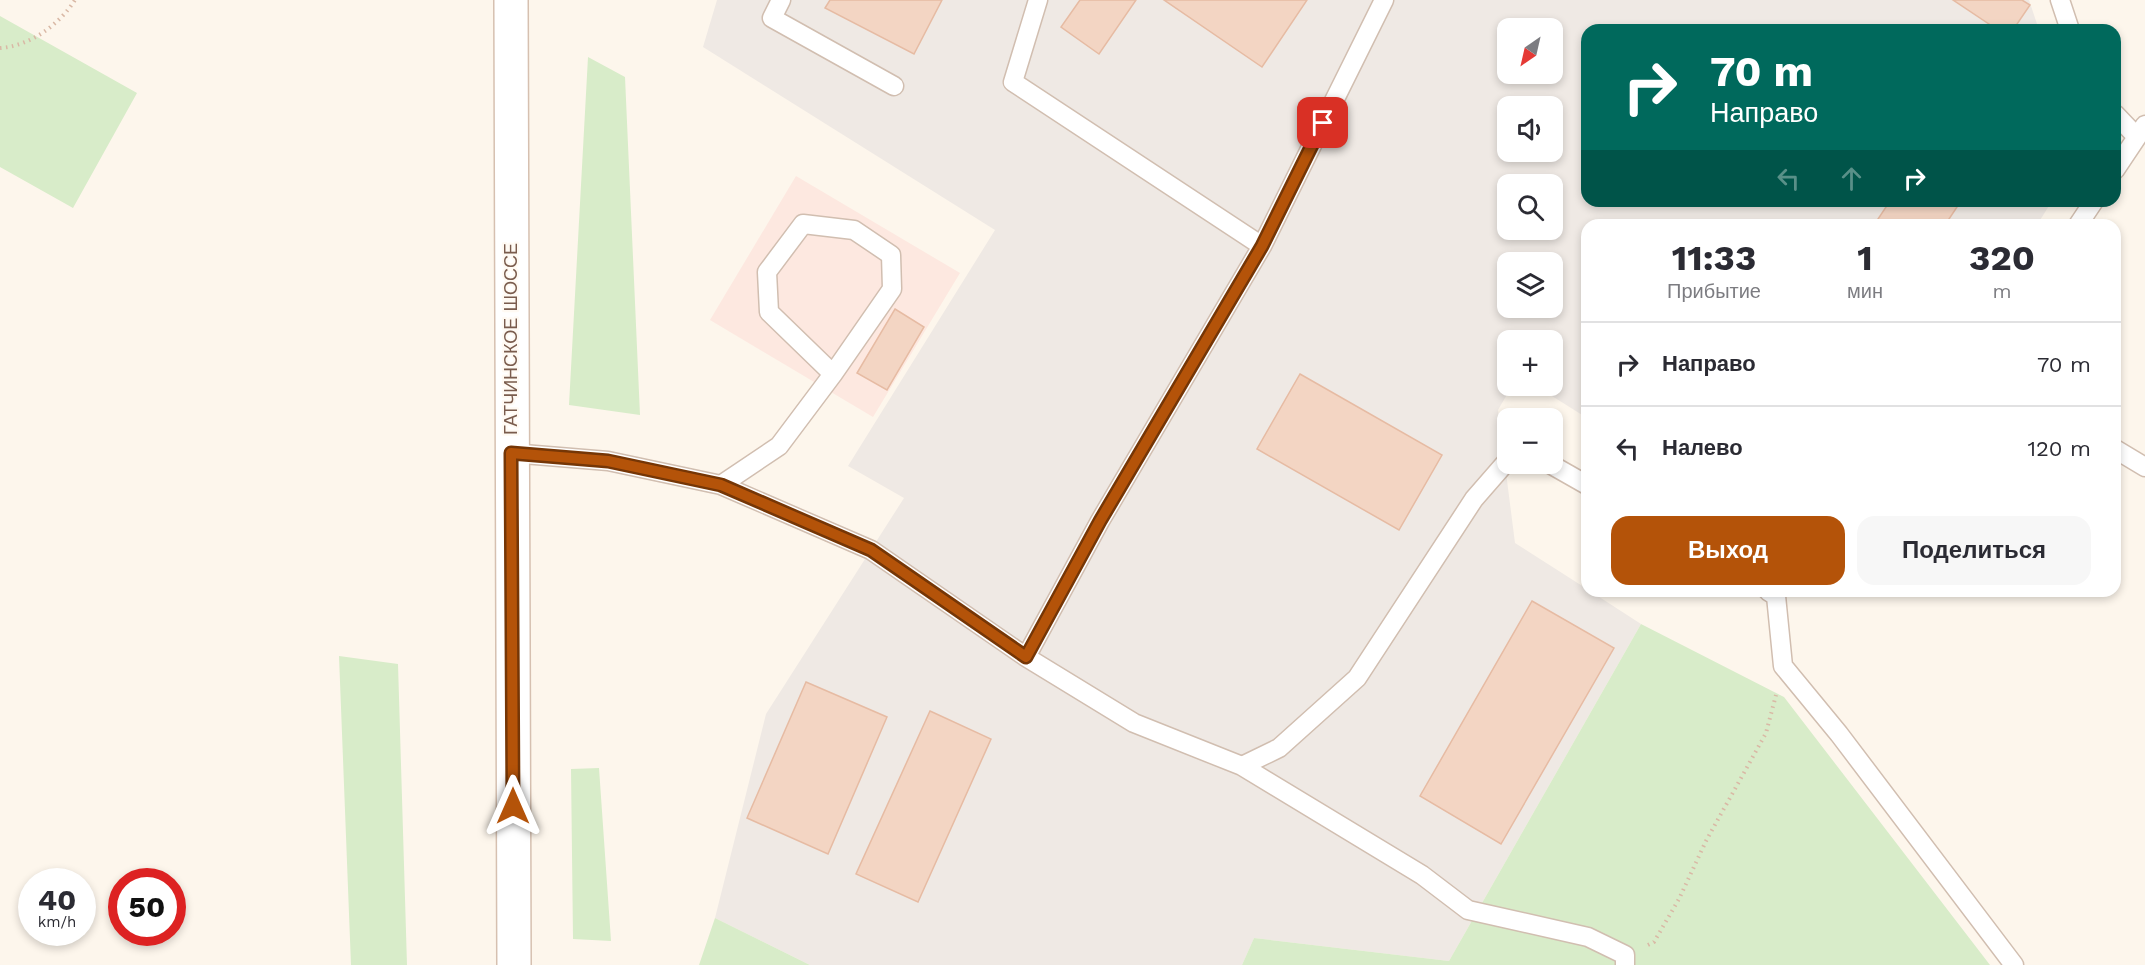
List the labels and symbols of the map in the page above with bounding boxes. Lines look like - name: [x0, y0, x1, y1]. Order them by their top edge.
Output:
- north arrow: [1497, 18, 1563, 84]
- pin: [1297, 97, 1348, 148]
- street label: ГАТЧИНСКОЕ ШОССЕ: [500, 243, 521, 435]
- position arrow: [481, 774, 545, 838]
- speed limit sign: 50: [108, 868, 186, 946]

